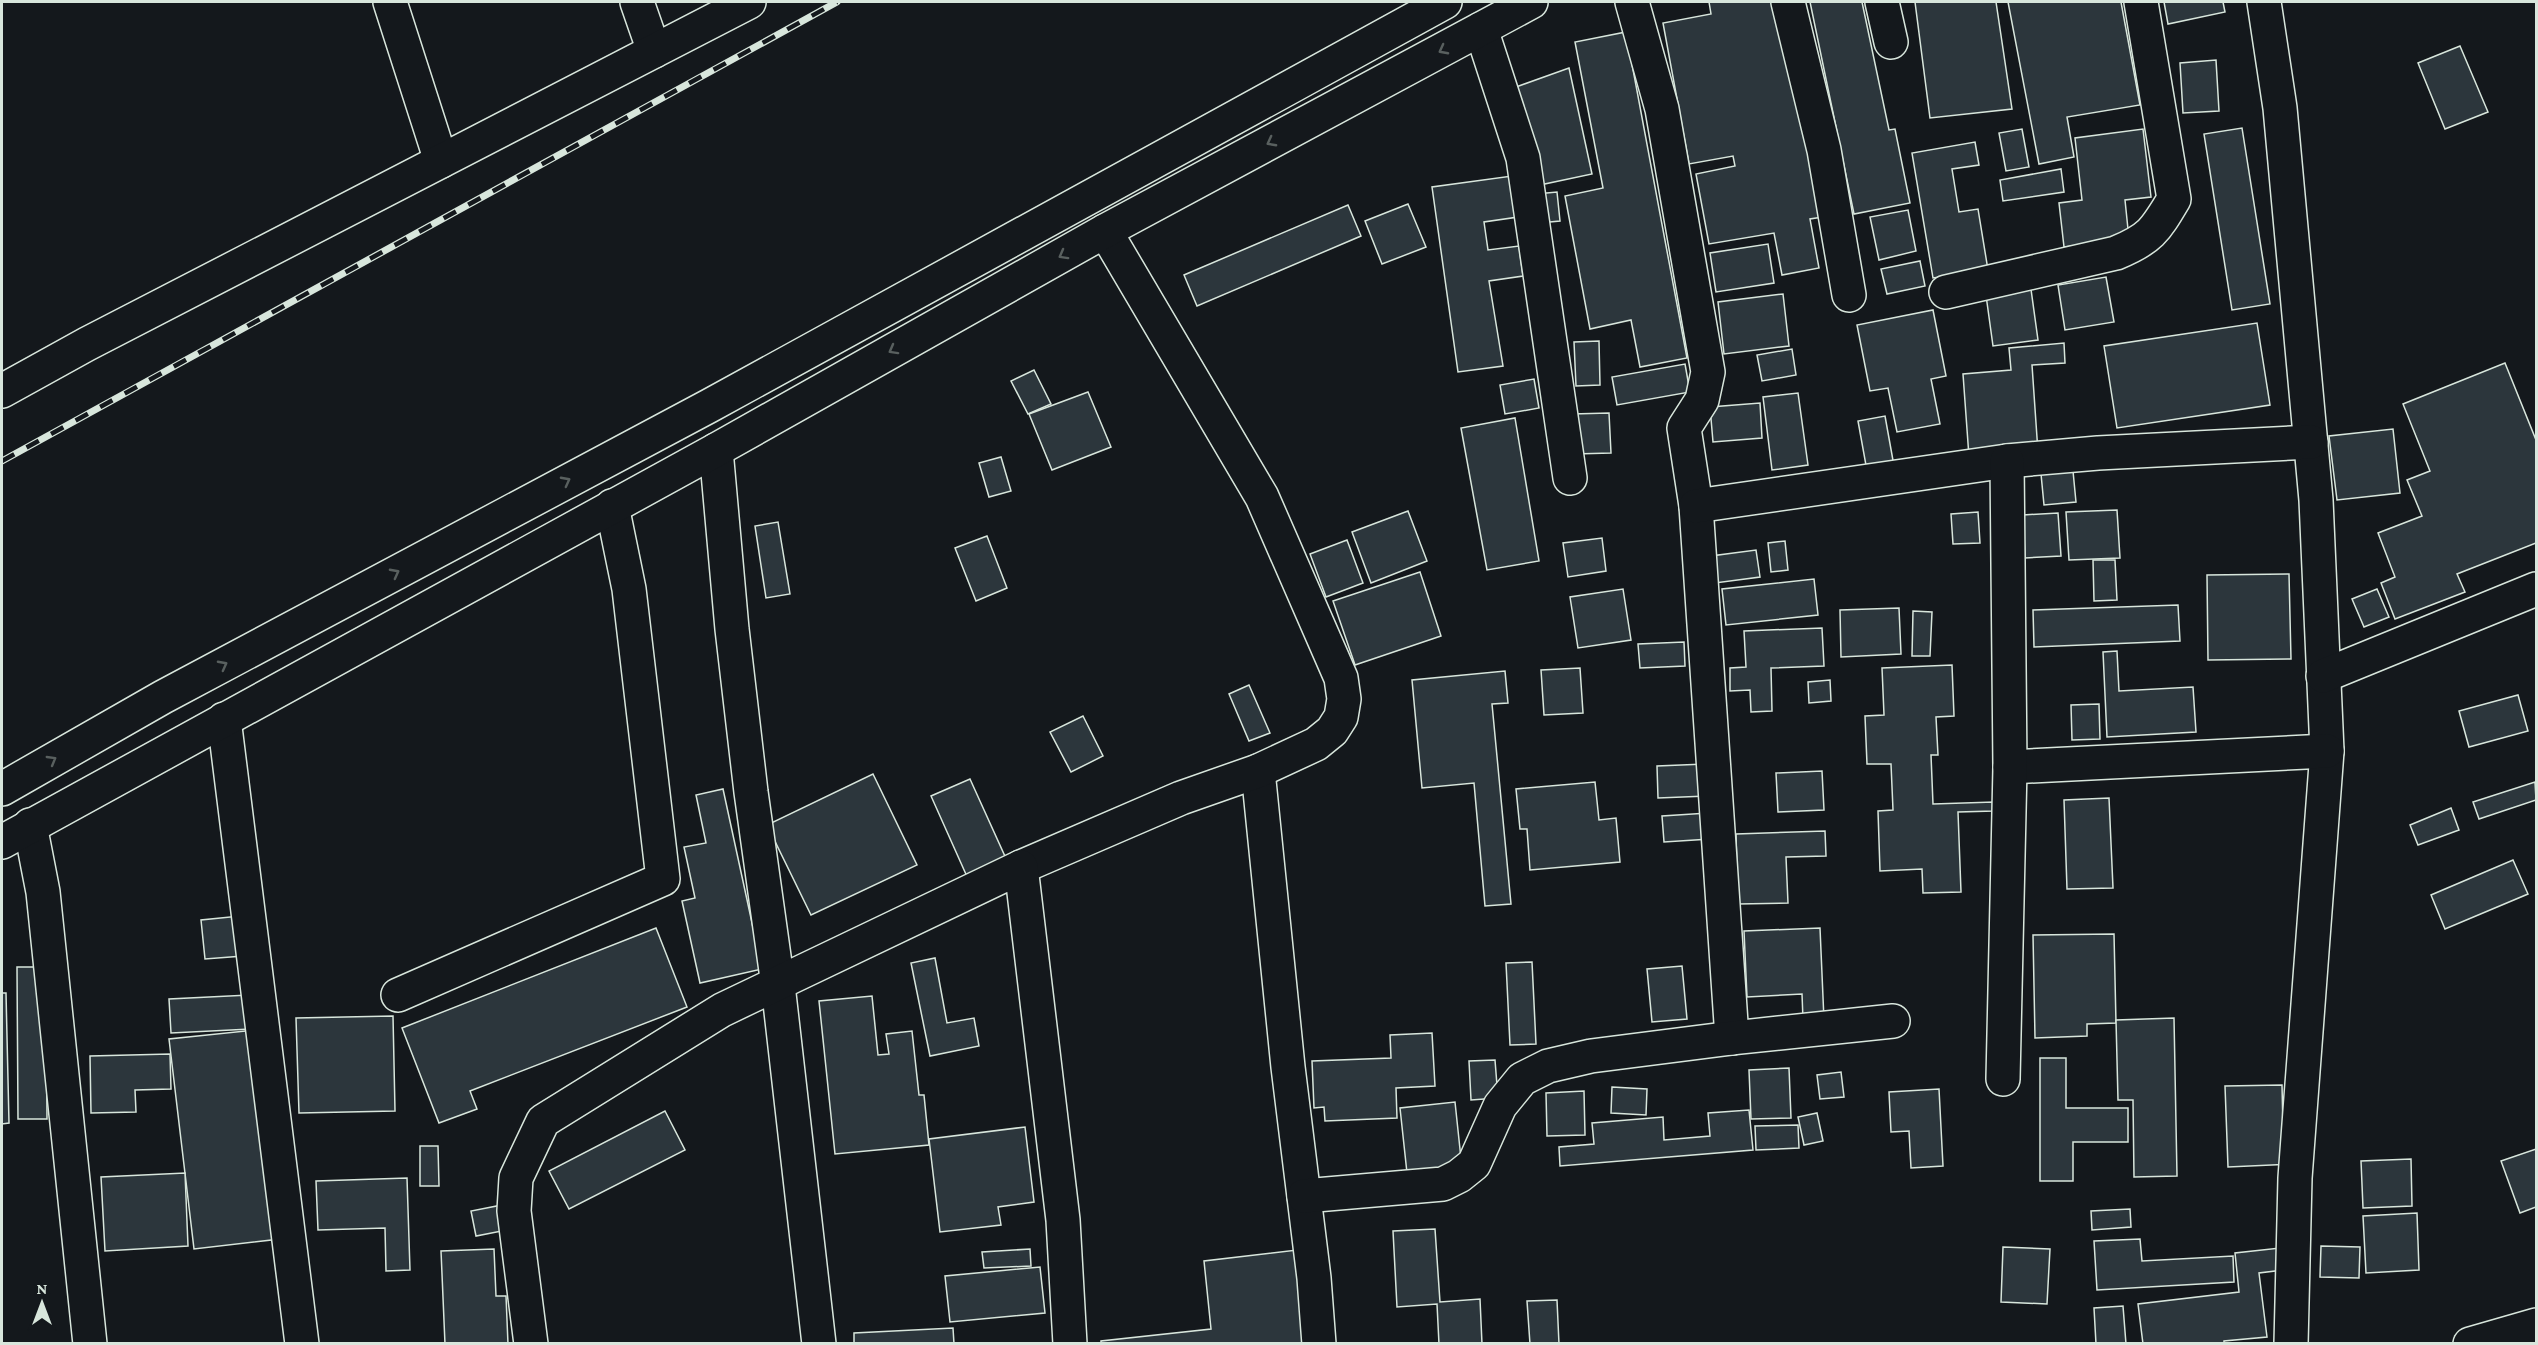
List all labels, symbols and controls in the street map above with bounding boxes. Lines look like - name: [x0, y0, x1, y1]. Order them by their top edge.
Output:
- one-way arrow: [1438, 42, 1449, 54]
- one-way arrow: [1267, 135, 1277, 146]
- one-way arrow: [1059, 247, 1069, 259]
- one-way arrow: [889, 343, 899, 354]
- one-way arrow: [560, 477, 571, 488]
- one-way arrow: [388, 569, 399, 580]
- one-way arrow: [216, 661, 227, 672]
- one-way arrow: [46, 756, 56, 767]
- north arrow: [12, 1273, 72, 1333]
- text: N: [37, 1280, 48, 1297]

